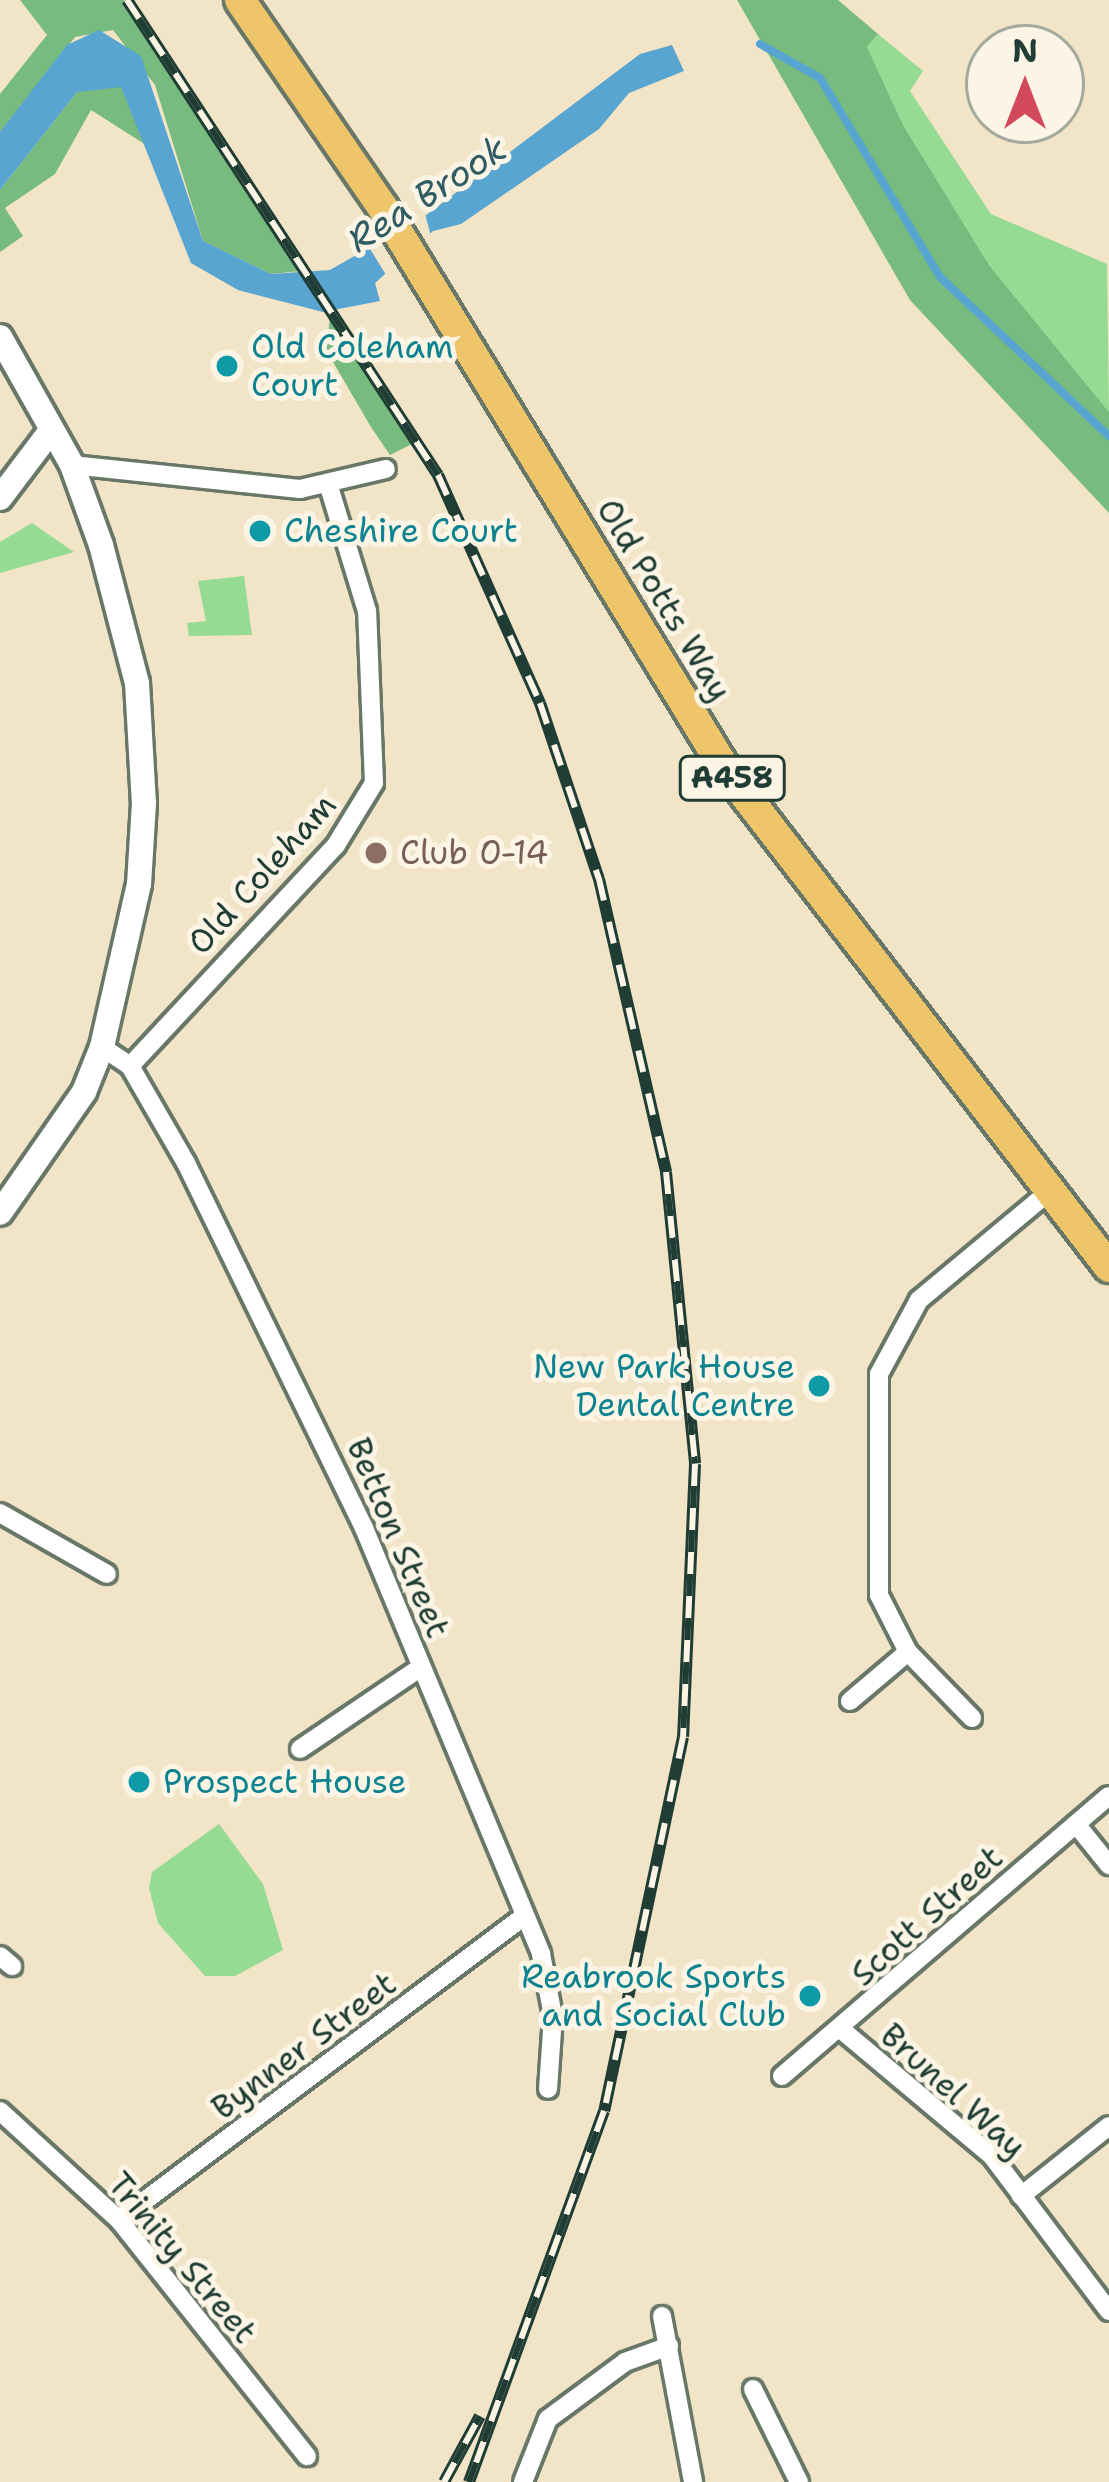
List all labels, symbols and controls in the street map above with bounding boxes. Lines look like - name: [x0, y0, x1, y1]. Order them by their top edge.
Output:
- north arrow: [965, 24, 1085, 144]
- text: N: [1012, 28, 1038, 73]
- water label: Rea Brook: [339, 127, 515, 261]
- place label: Old Coleham Court: [251, 327, 453, 405]
- marker: Old Coleham Court: [214, 353, 240, 379]
- street label: Old Potts Way: [588, 492, 740, 708]
- place label: Cheshire Court: [284, 511, 518, 551]
- marker: Cheshire Court: [247, 518, 273, 544]
- road number: A458: [678, 754, 786, 802]
- street label: Old Coleham: [180, 786, 344, 962]
- place label: Club 0-14: [400, 833, 548, 873]
- marker: Club 0-14: [363, 840, 389, 866]
- place label: New Park House Dental Centre: [533, 1347, 795, 1425]
- marker: New Park House Dental Centre: [806, 1373, 832, 1399]
- street label: Betton Street: [338, 1432, 458, 1644]
- place label: Prospect House: [163, 1762, 406, 1802]
- marker: Prospect House: [126, 1769, 152, 1795]
- street label: Scott Street: [843, 1838, 1011, 1994]
- place label: Reabrook Sports and Social Club: [521, 1957, 786, 2035]
- street label: Bynner Street: [204, 1964, 404, 2128]
- marker: Reabrook Sports and Social Club: [797, 1983, 823, 2009]
- street label: Brunel Way: [872, 2015, 1034, 2167]
- street label: Trinity Street: [99, 2165, 265, 2351]

